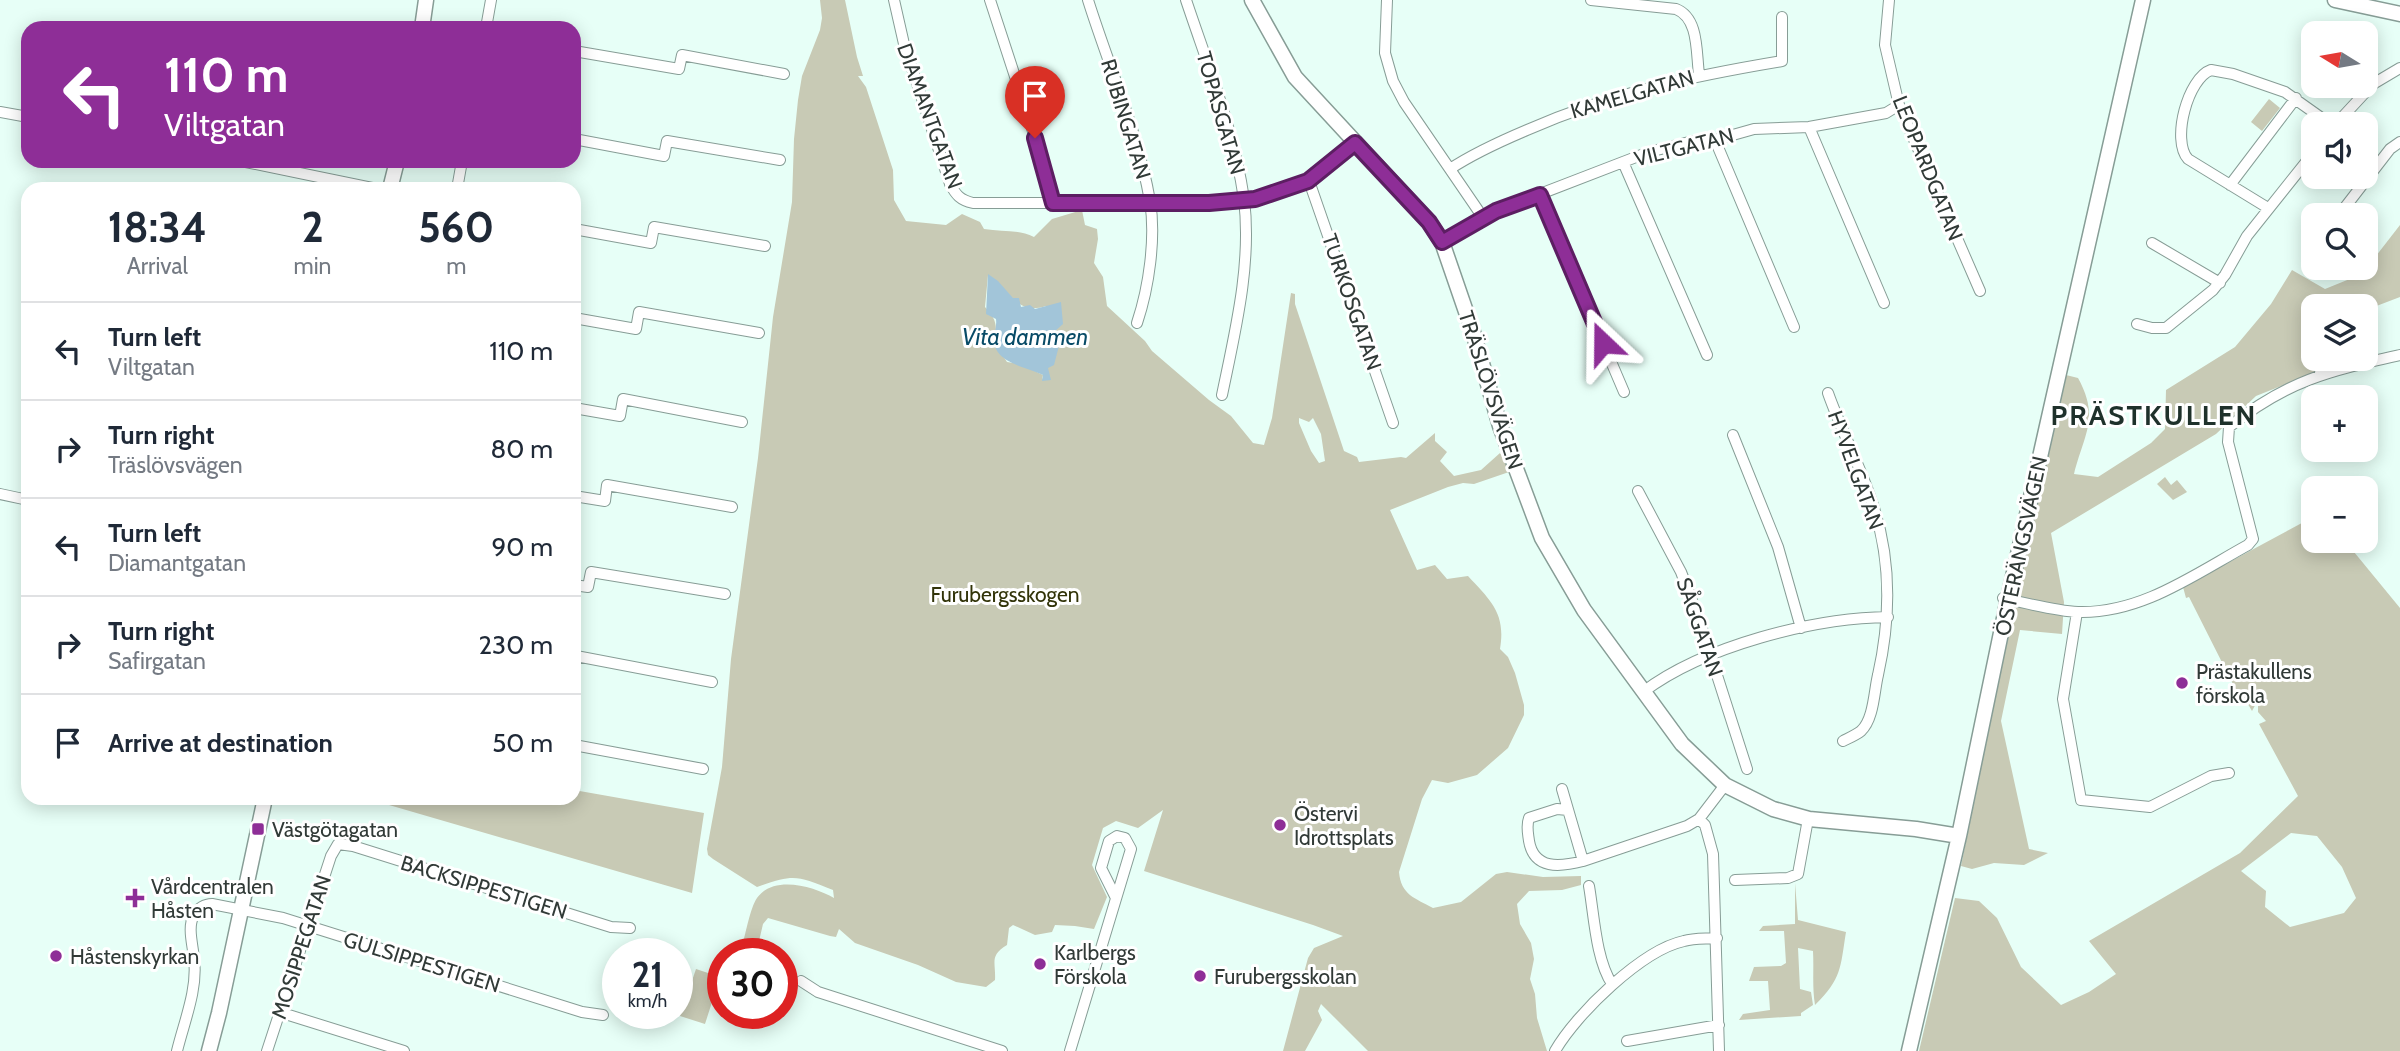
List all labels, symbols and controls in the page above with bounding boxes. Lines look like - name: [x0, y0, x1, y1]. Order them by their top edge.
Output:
- north arrow: [2301, 21, 2378, 98]
- map controls: [2301, 21, 2378, 553]
- street label: DIAMANTGATAN: [892, 40, 968, 192]
- text: 110 m: [164, 45, 288, 104]
- icon: left: [49, 49, 140, 140]
- street label: TOPASGATAN: [1191, 49, 1251, 177]
- street label: RUBINGATAN: [1096, 56, 1156, 182]
- street label: KAMELGATAN: [1567, 64, 1697, 124]
- pin: [1005, 66, 1065, 138]
- icon: arrive: [1016, 77, 1054, 115]
- street label: LEOPARDGATAN: [1888, 92, 1968, 244]
- text: Viltgatan: [164, 105, 285, 144]
- button: sound: [2301, 112, 2378, 189]
- street label: VILTGATAN: [1632, 123, 1736, 171]
- text: 18:34: [108, 201, 207, 253]
- text: 2: [301, 201, 324, 253]
- text: 560: [418, 201, 494, 253]
- button: search: [2301, 203, 2378, 280]
- street label: TURKOSGATAN: [1317, 231, 1387, 373]
- text: Arrival: [127, 252, 188, 280]
- text: min: [294, 252, 331, 280]
- text: m: [446, 252, 466, 280]
- button: layers: [2301, 294, 2378, 371]
- position arrow: [1566, 306, 1640, 380]
- street label: TRÄSLÖVSVÄGEN: [1454, 308, 1528, 472]
- text: Turn left: [108, 321, 201, 353]
- water label: Vita dammen: [962, 323, 1088, 351]
- icon: left: [49, 332, 87, 370]
- text: 110 m: [489, 335, 553, 367]
- text: Viltgatan: [108, 353, 195, 381]
- button: +: [2301, 385, 2378, 462]
- district label: PRÄSTKULLEN: [2051, 398, 2257, 432]
- street label: HYVELGATAN: [1823, 407, 1889, 533]
- text: Turn right: [108, 419, 214, 451]
- icon: right: [49, 430, 87, 468]
- text: 80 m: [490, 433, 553, 465]
- text: Träslövsvägen: [108, 451, 243, 479]
- street label: ÖSTERÄNGSVÄGEN: [1990, 454, 2052, 638]
- button: −: [2301, 476, 2378, 553]
- text: Turn left: [108, 517, 201, 549]
- icon: left: [49, 528, 87, 566]
- text: 90 m: [491, 531, 553, 563]
- text: Diamantgatan: [108, 549, 246, 577]
- street label: SÅGGATAN: [1671, 574, 1729, 680]
- park label: Furubergsskogen: [930, 582, 1080, 607]
- text: Turn right: [108, 615, 214, 647]
- icon: right: [49, 626, 87, 664]
- text: 230 m: [479, 629, 553, 661]
- text: Safirgatan: [108, 647, 206, 675]
- place label: Prästakullens förskola: [2196, 659, 2312, 708]
- marker: Prästakullens förskola: [2174, 675, 2190, 691]
- icon: arrive: [49, 724, 87, 762]
- text: Arrive at destination: [108, 727, 333, 759]
- text: 50 m: [492, 727, 553, 759]
- place label: Östervi Idrottsplats: [1294, 801, 1394, 850]
- place label: Västgötagatan: [272, 817, 398, 842]
- marker: Östervi Idrottsplats: [1272, 817, 1288, 833]
- marker: Västgötagatan: [250, 821, 266, 837]
- street label: BACKSIPPESTIGEN: [398, 850, 570, 924]
- street label: MOSIPPEGATAN: [266, 872, 336, 1022]
- place label: Vårdcentralen Håsten: [151, 874, 274, 923]
- marker: Vårdcentralen Håsten: [125, 888, 145, 908]
- street label: GULSIPPESTIGEN: [341, 926, 503, 998]
- speed limit sign: 30: [707, 938, 798, 1029]
- place label: Karlbergs Förskola: [1054, 940, 1136, 989]
- place label: Håstenskyrkan: [70, 944, 199, 969]
- marker: Håstenskyrkan: [48, 948, 64, 964]
- text: 21: [632, 953, 663, 996]
- marker: Karlbergs Förskola: [1032, 956, 1048, 972]
- place label: Furubergsskolan: [1214, 964, 1357, 989]
- marker: Furubergsskolan: [1192, 968, 1208, 984]
- text: km/h: [628, 990, 667, 1012]

